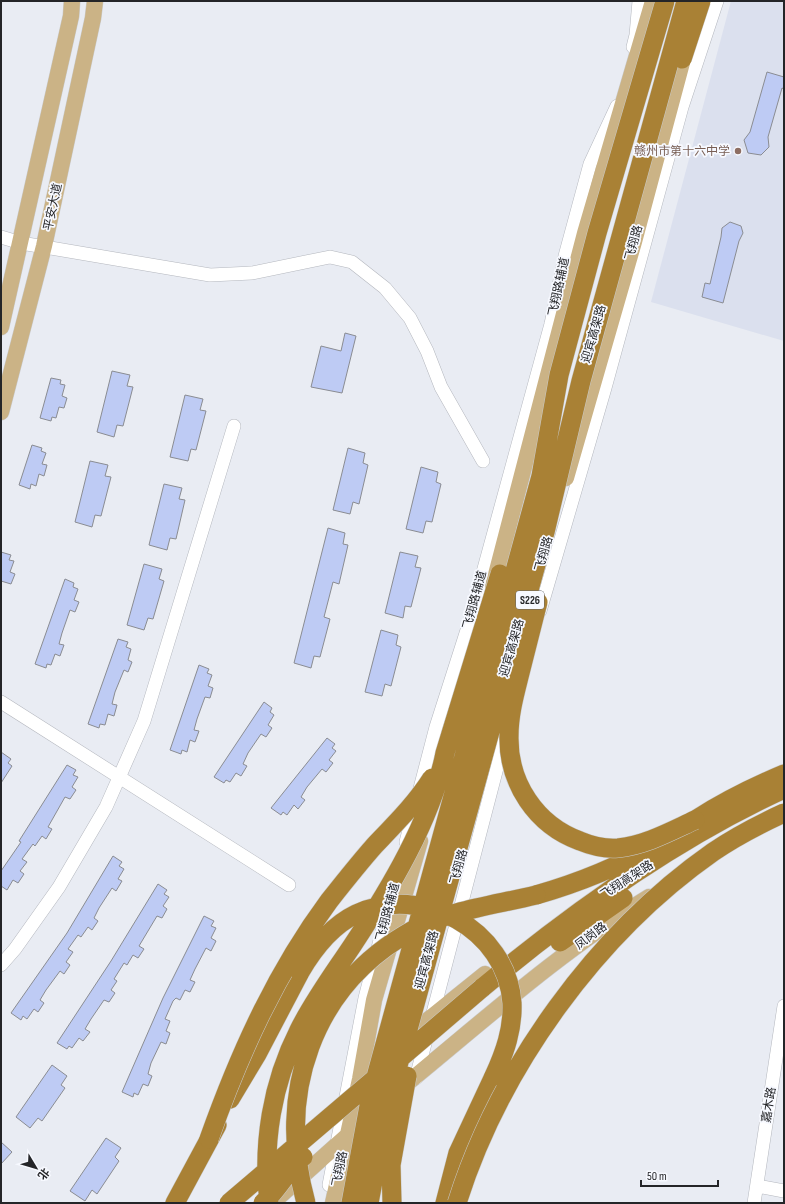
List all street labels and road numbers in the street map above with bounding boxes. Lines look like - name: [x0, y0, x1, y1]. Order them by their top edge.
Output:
- street label: 平安大道: [41, 182, 65, 232]
- street label: 飞翔路: [622, 224, 646, 262]
- street label: 飞翔路辅道: [545, 256, 573, 318]
- street label: 迎宾高架路: [579, 303, 609, 365]
- street label: 飞翔路: [532, 535, 556, 573]
- street label: 飞翔路辅道: [460, 569, 490, 631]
- road number: S226: [516, 591, 544, 609]
- street label: 迎宾高架路: [497, 617, 527, 679]
- street label: 飞翔路: [447, 848, 471, 886]
- street label: 飞翔高架路: [598, 857, 656, 903]
- street label: 飞翔路辅道: [373, 881, 403, 943]
- street label: 凤岗路: [572, 919, 610, 953]
- street label: 迎宾高架路: [412, 929, 442, 991]
- street label: 嘉木路: [759, 1086, 779, 1124]
- street label: 飞翔路: [329, 1150, 351, 1188]

